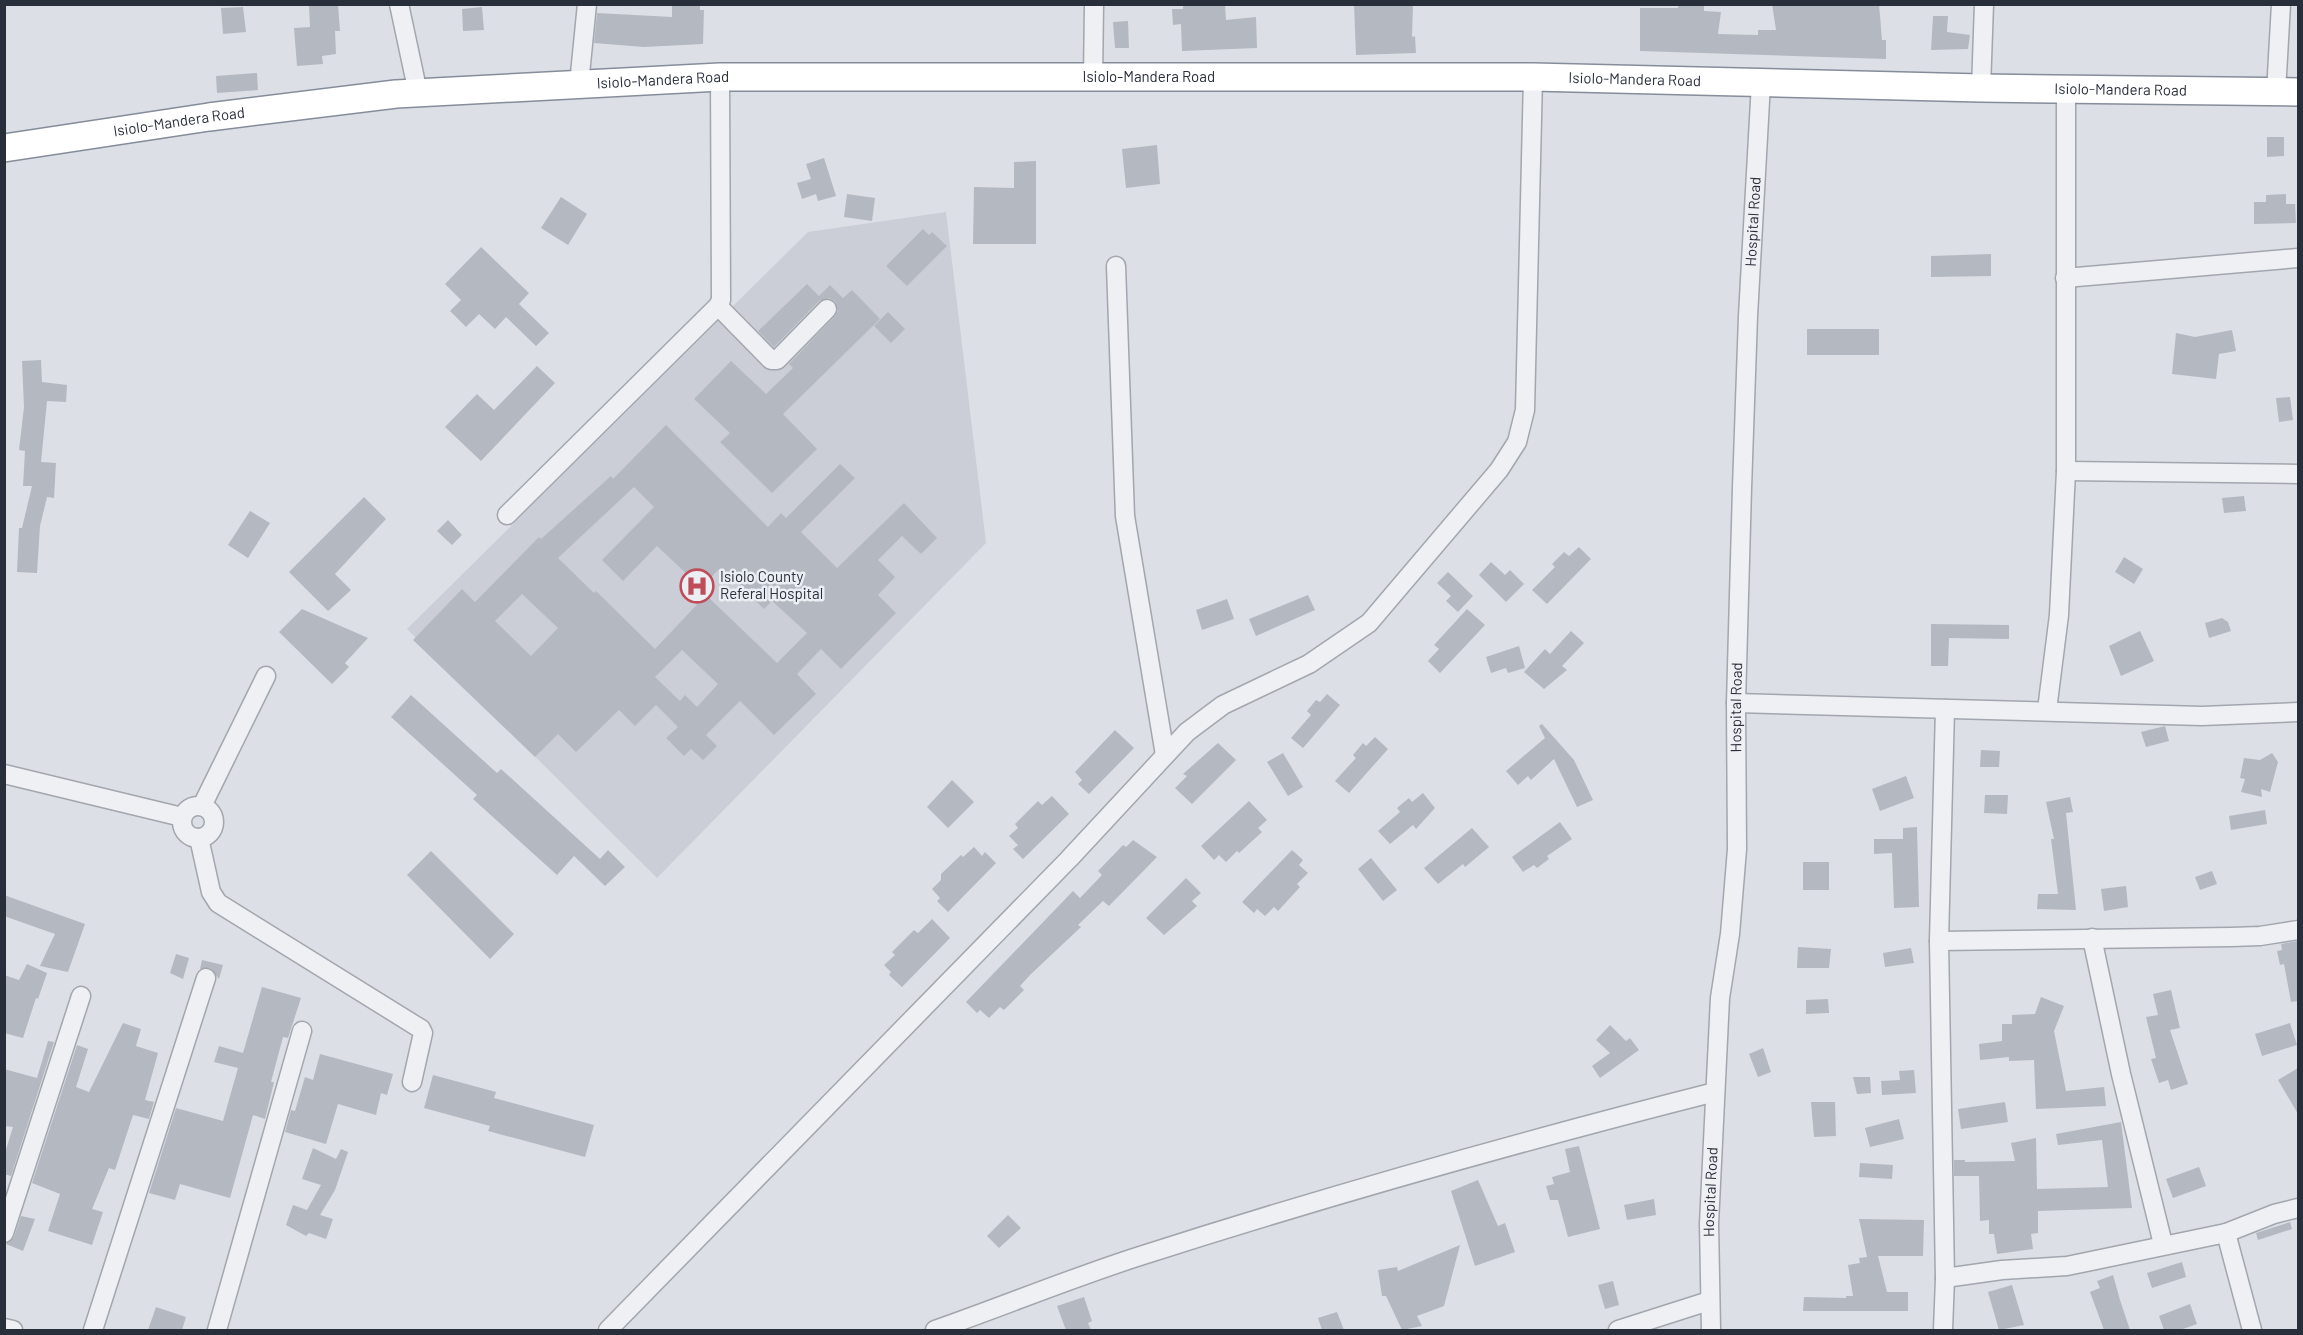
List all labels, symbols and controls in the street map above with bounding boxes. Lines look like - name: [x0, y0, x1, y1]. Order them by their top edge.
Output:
- street label: Isiolo-Mandera Road: [596, 67, 729, 91]
- street label: Isiolo-Mandera Road: [1083, 67, 1215, 85]
- street label: Isiolo-Mandera Road: [1568, 68, 1701, 89]
- street label: Isiolo-Mandera Road: [2054, 79, 2187, 99]
- street label: Isiolo-Mandera Road: [112, 103, 246, 139]
- street label: Hospital Road: [1741, 176, 1764, 267]
- place label: Isiolo County Referal Hospital: [720, 567, 823, 602]
- hospital icon: Isiolo County Referal Hospital: [679, 568, 715, 604]
- street label: Hospital Road: [1726, 662, 1745, 752]
- street label: Hospital Road: [1699, 1147, 1721, 1237]

